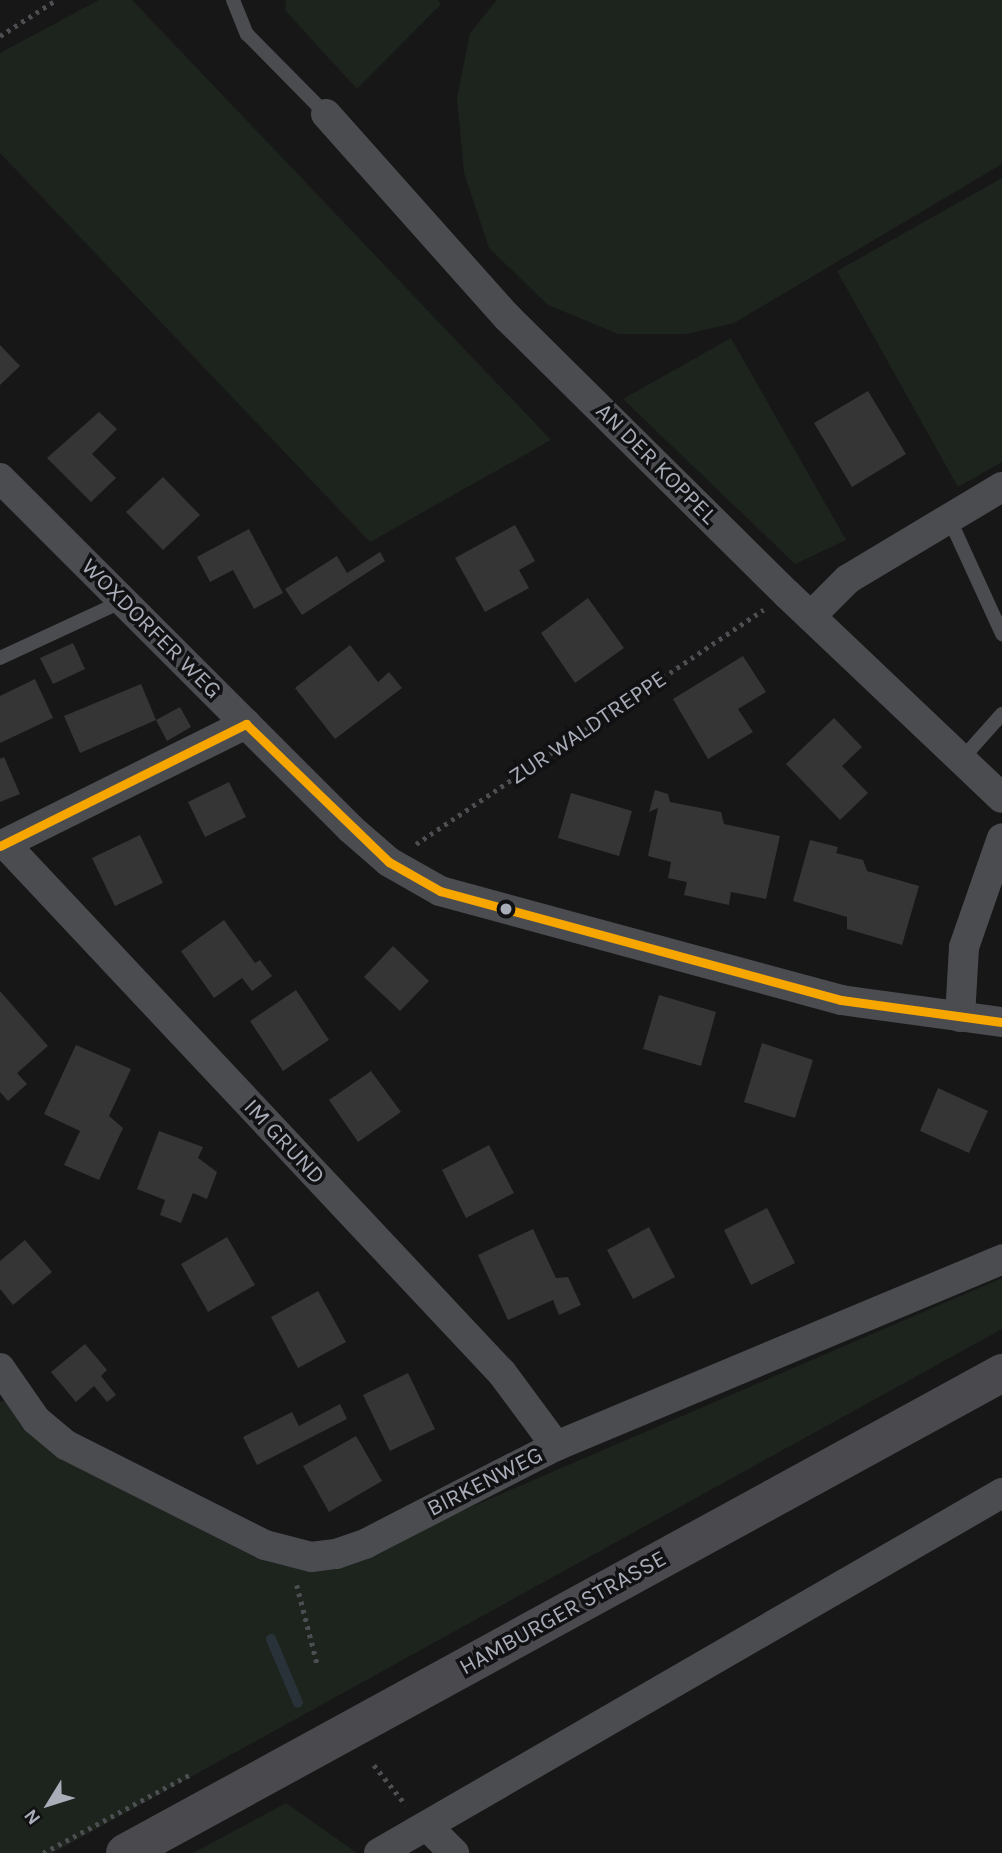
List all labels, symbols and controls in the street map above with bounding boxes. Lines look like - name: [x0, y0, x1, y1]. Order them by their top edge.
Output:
- street label: AN DER KOPPEL: [590, 398, 722, 530]
- street label: WOXDORFER WEG: [75, 553, 227, 705]
- street label: ZUR WALDTREPPE: [504, 665, 672, 791]
- unlabelled marker: [499, 902, 513, 916]
- street label: IM GRUND: [238, 1094, 330, 1190]
- street label: BIRKENWEG: [423, 1441, 547, 1523]
- street label: HAMBURGER STRASSE: [455, 1545, 671, 1681]
- north arrow: [14, 1769, 84, 1839]
- text: N: [20, 1805, 45, 1829]

